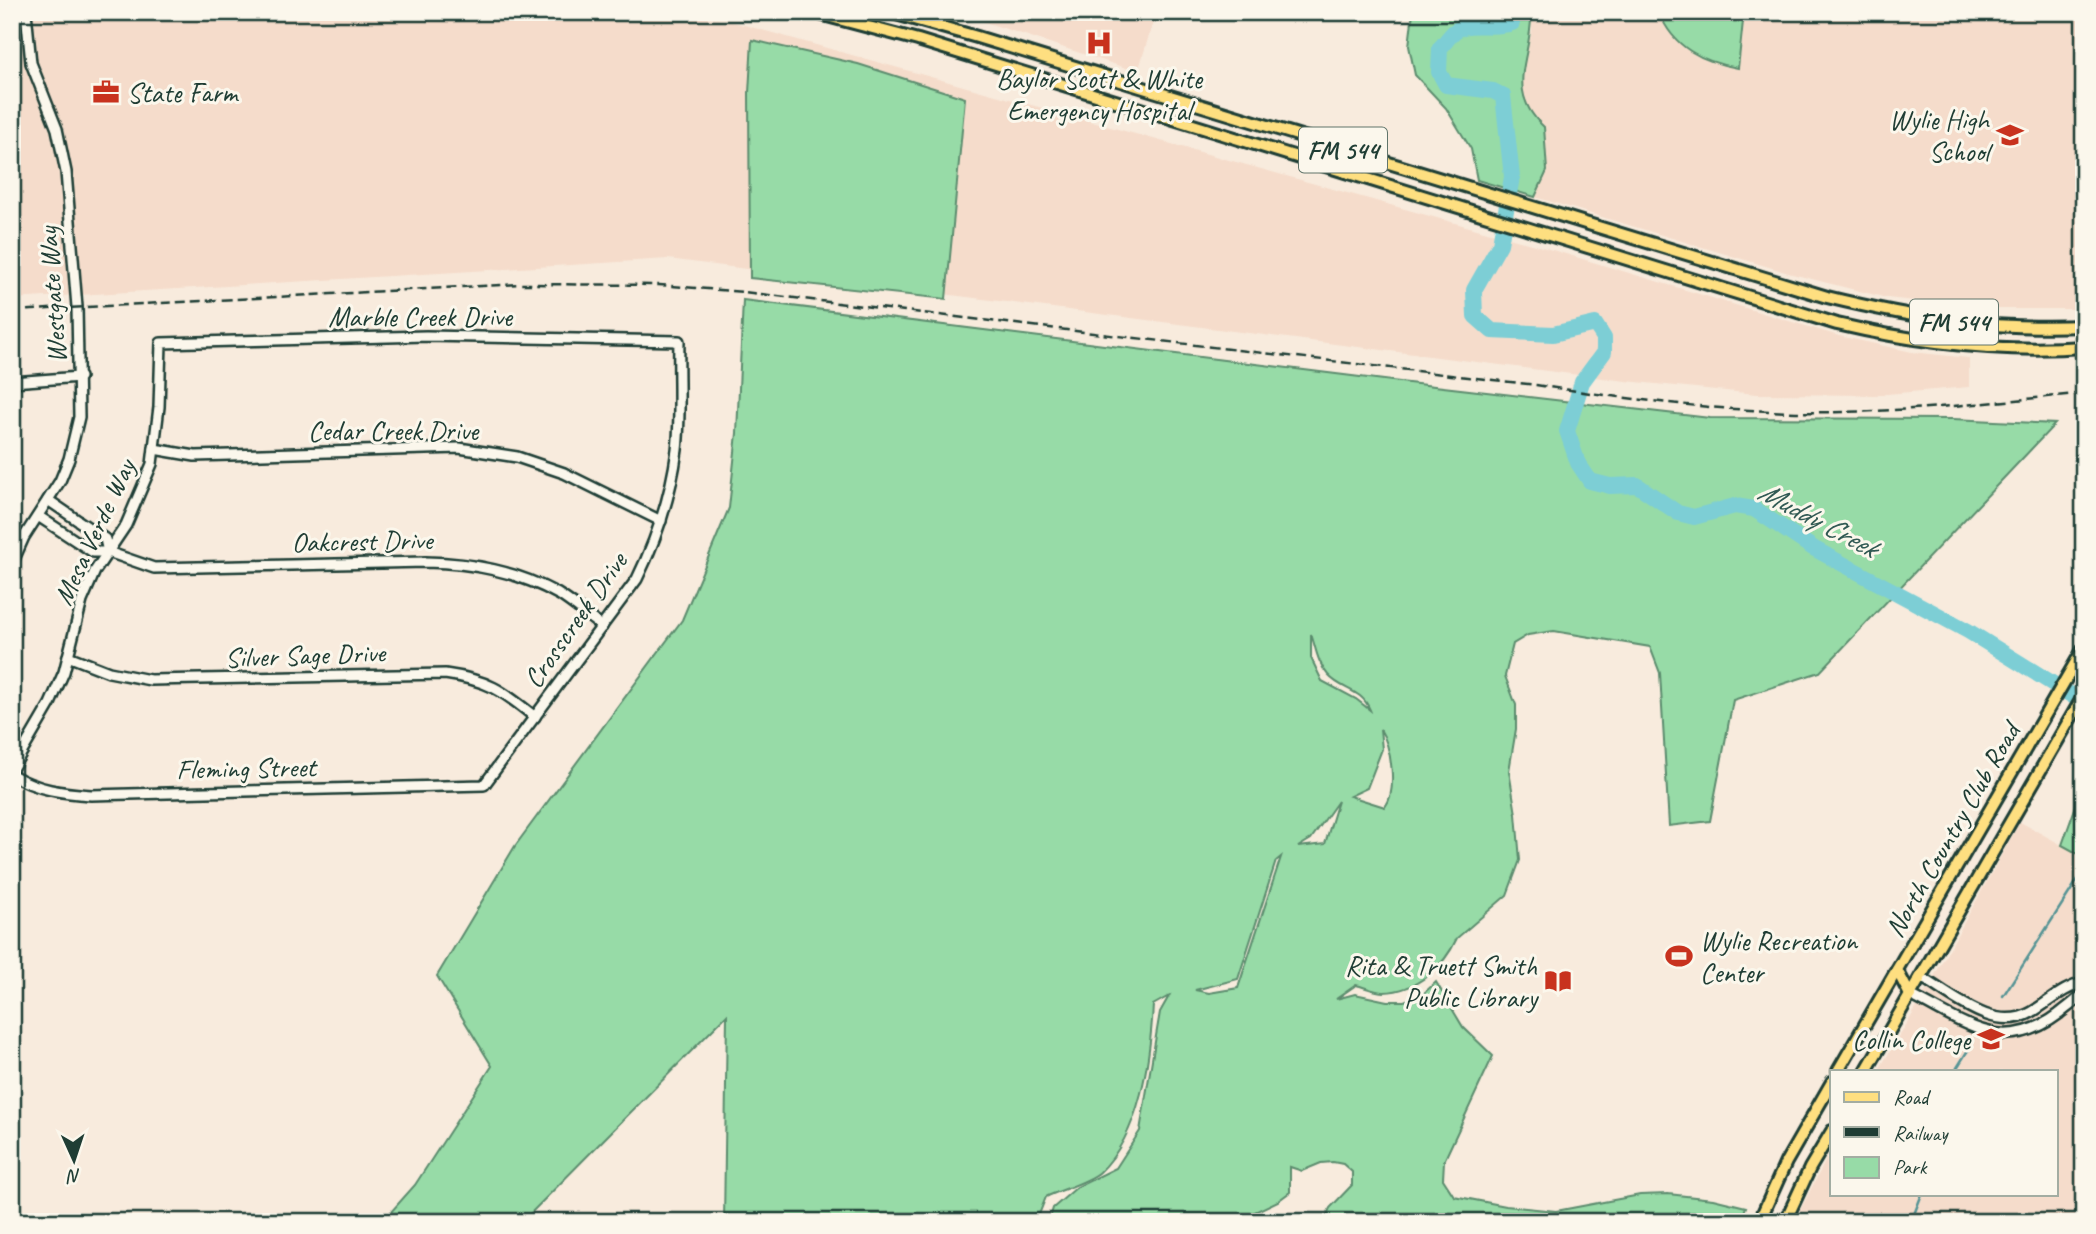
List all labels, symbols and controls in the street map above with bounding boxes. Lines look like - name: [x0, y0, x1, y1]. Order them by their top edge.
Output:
- hospital icon: Baylor Scott & White Emergency Hospital: [1084, 28, 1114, 58]
- place label: Baylor Scott & White Emergency Hospital: [996, 61, 1204, 128]
- place label: State Farm: [127, 75, 240, 110]
- office icon: State Farm: [91, 77, 121, 107]
- place label: Wylie High School: [1889, 102, 1994, 169]
- school or university icon: Wylie High School: [1995, 120, 2025, 150]
- road number: FM 544: [1299, 127, 1387, 172]
- street label: Westgate Way: [30, 223, 74, 364]
- street label: Marble Creek Drive: [328, 299, 514, 334]
- road number: FM 544: [1910, 300, 1998, 344]
- street label: Cedar Creek Drive: [308, 413, 480, 448]
- street label: Mesa Verde Way: [45, 451, 144, 610]
- water label: Muddy Creek: [1752, 472, 1888, 568]
- street label: Oakcrest Drive: [291, 522, 435, 560]
- street label: Crosscreek Drive: [515, 544, 636, 695]
- street label: Silver Sage Drive: [224, 635, 388, 675]
- street label: North Country Club Road: [1877, 713, 2029, 943]
- street label: Fleming Street: [176, 749, 319, 787]
- place label: Wylie Recreation Center: [1700, 923, 1858, 990]
- sports icon: Wylie Recreation Center: [1664, 941, 1694, 971]
- place label: Rita & Truett Smith Public Library: [1345, 948, 1539, 1015]
- library icon: Rita & Truett Smith Public Library: [1543, 966, 1573, 996]
- place label: Collin College: [1852, 1022, 1972, 1057]
- school or university icon: Collin College: [1976, 1024, 2006, 1054]
- legend: [1830, 1070, 2058, 1196]
- text: Road: [1893, 1084, 1932, 1110]
- text: Railway: [1893, 1120, 1949, 1146]
- north arrow: [38, 1126, 108, 1196]
- text: Park: [1893, 1154, 1928, 1180]
- text: N: [65, 1164, 81, 1188]

